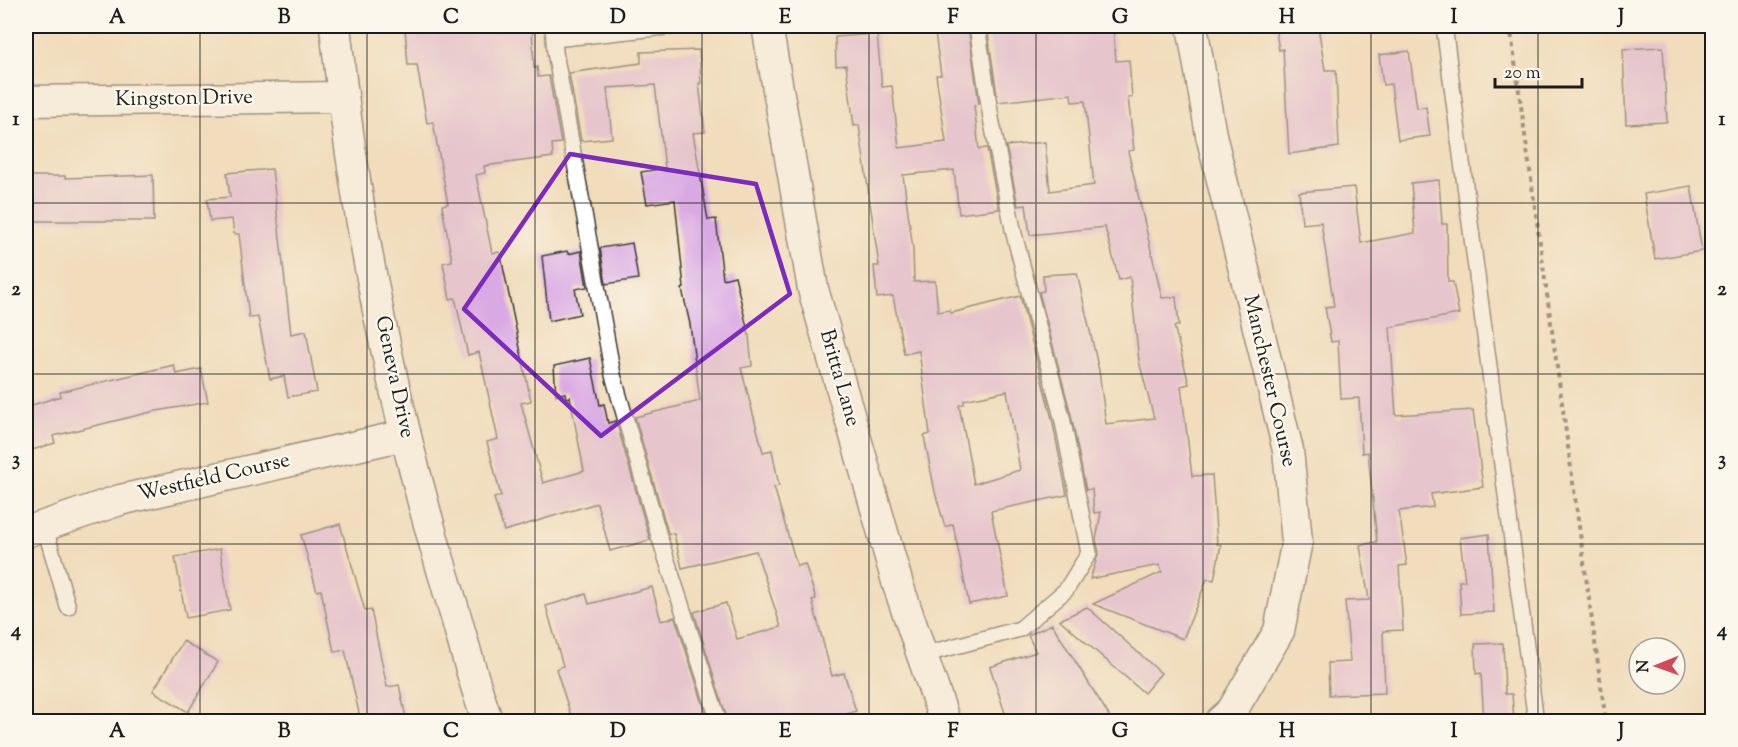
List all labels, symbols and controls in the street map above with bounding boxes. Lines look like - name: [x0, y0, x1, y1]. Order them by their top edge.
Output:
- text: A: [109, 4, 126, 33]
- text: B: [278, 4, 291, 33]
- text: C: [443, 4, 459, 33]
- text: D: [610, 4, 626, 33]
- text: E: [779, 4, 792, 33]
- text: F: [947, 4, 959, 33]
- text: G: [1112, 4, 1129, 33]
- text: H: [1279, 4, 1295, 33]
- text: I: [1451, 4, 1458, 33]
- text: J: [1616, 4, 1624, 33]
- scale bar: [1495, 51, 1582, 89]
- text: 20 m: [1504, 61, 1541, 87]
- street label: Kingston Drive: [115, 83, 253, 115]
- text: 1: [13, 106, 20, 135]
- text: 1: [1719, 106, 1726, 135]
- text: 2: [11, 276, 21, 305]
- text: 2: [1717, 276, 1727, 305]
- street label: Manchester Course: [1235, 292, 1303, 470]
- street label: Geneva Drive: [366, 313, 422, 441]
- street label: Britta Lane: [811, 326, 867, 430]
- text: 3: [12, 446, 20, 475]
- street label: Westfield Course: [135, 446, 293, 510]
- text: 3: [1718, 446, 1726, 475]
- text: 4: [10, 617, 21, 646]
- text: 4: [1716, 617, 1727, 646]
- north arrow: [1627, 636, 1687, 696]
- text: N: [1633, 659, 1656, 673]
- text: A: [109, 718, 126, 747]
- text: B: [278, 718, 291, 747]
- text: C: [443, 718, 459, 747]
- text: D: [610, 718, 626, 747]
- text: E: [779, 718, 792, 747]
- text: F: [947, 718, 959, 747]
- text: G: [1112, 718, 1129, 747]
- text: H: [1279, 718, 1295, 747]
- text: I: [1451, 718, 1458, 747]
- text: J: [1616, 718, 1624, 747]

